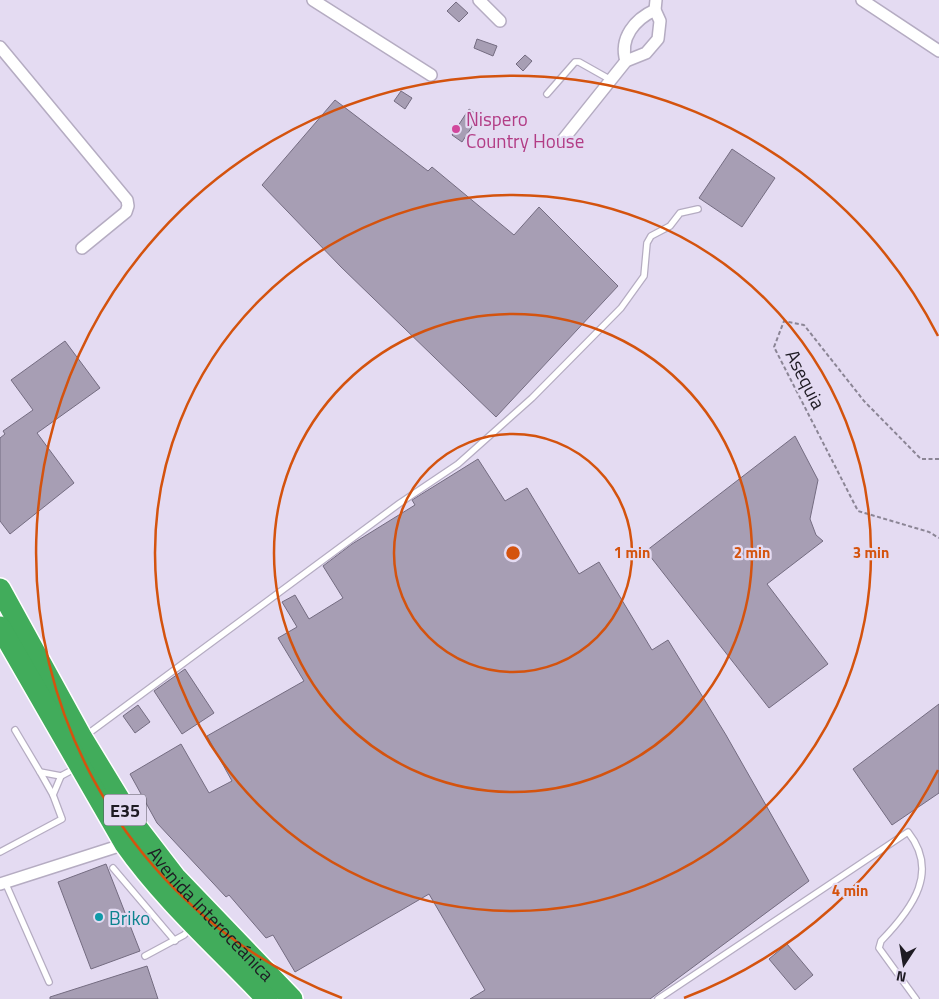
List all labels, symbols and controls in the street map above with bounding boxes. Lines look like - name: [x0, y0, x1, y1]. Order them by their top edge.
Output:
- place label: Nispero Country House: [466, 104, 584, 155]
- marker: Nispero Country House: [450, 123, 462, 135]
- street label: Asequia: [779, 344, 834, 414]
- text: 1 min: [614, 541, 650, 564]
- text: 2 min: [734, 541, 770, 564]
- text: 3 min: [853, 541, 889, 564]
- centre of rings: [504, 544, 522, 562]
- road number: E35: [104, 794, 146, 826]
- street label: Avenida Interoceánica: [142, 840, 282, 988]
- text: 4 min: [832, 879, 868, 902]
- place label: Briko: [109, 903, 150, 932]
- marker: Briko: [93, 911, 105, 923]
- north arrow: [879, 939, 929, 989]
- text: N: [894, 966, 908, 988]

